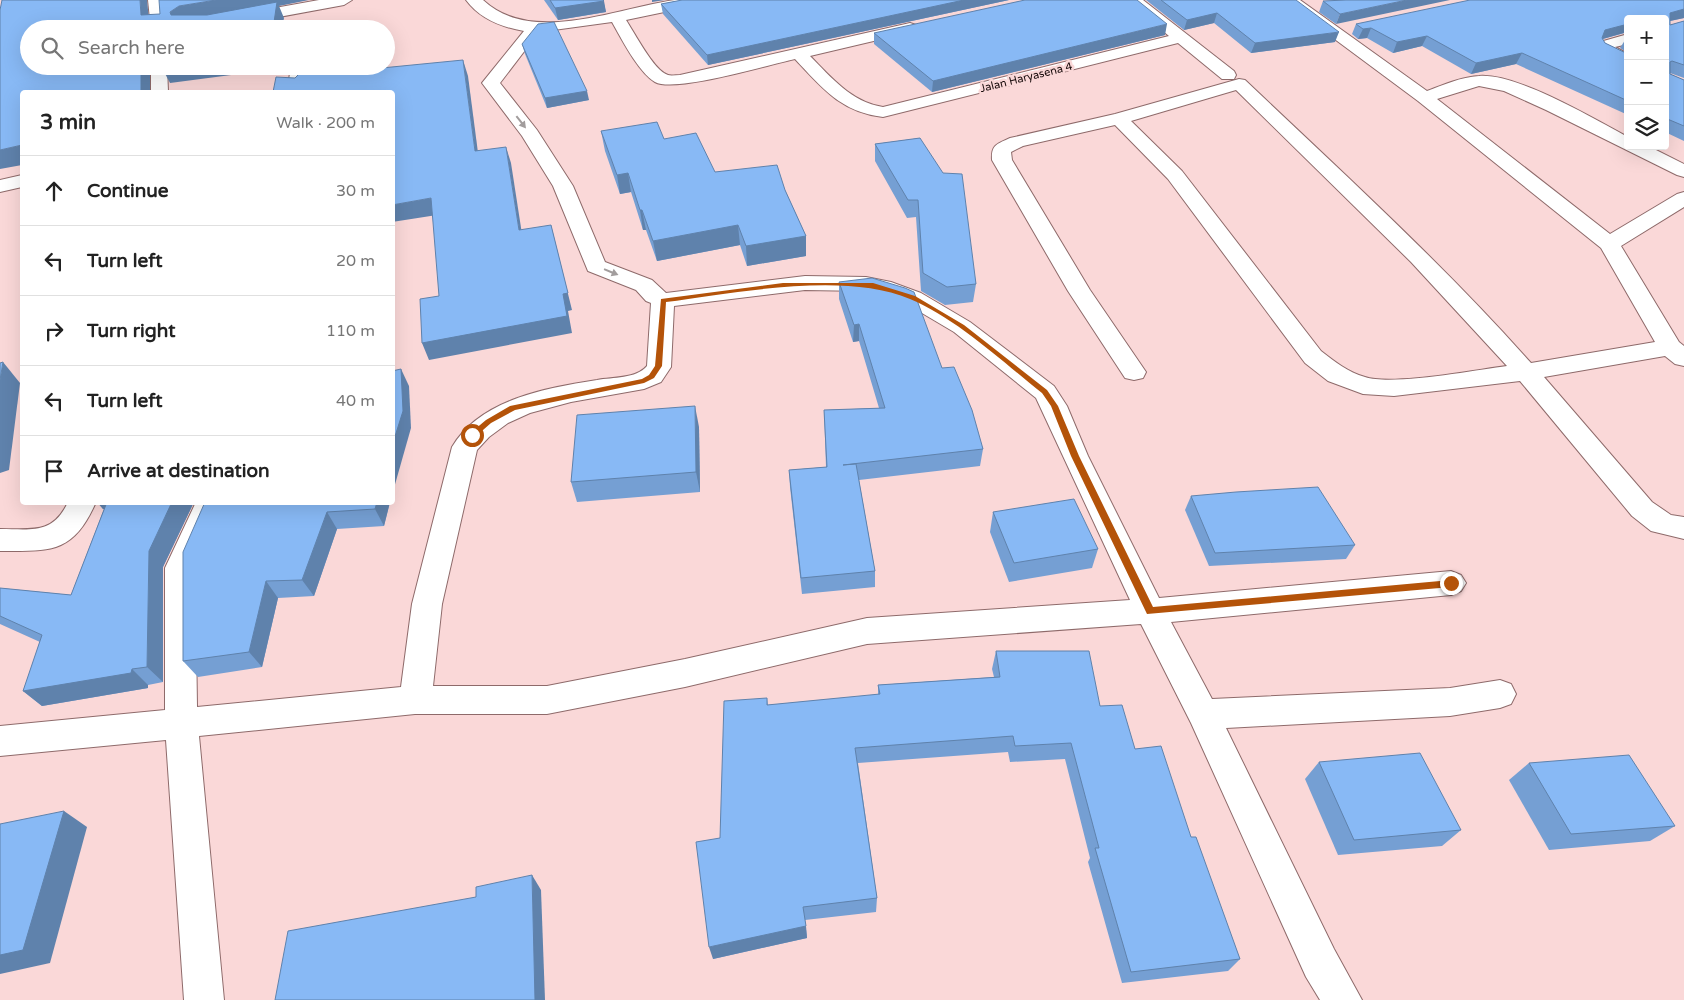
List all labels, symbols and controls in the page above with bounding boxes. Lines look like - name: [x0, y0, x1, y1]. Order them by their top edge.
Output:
- map controls: [1624, 15, 1669, 150]
- button: +: [1624, 15, 1669, 60]
- search box: [20, 20, 395, 75]
- icon: search: [38, 34, 66, 62]
- text: Search here: [78, 37, 185, 59]
- street label: Jalan Haryasena 4: [979, 60, 1074, 95]
- button: −: [1624, 60, 1669, 105]
- button: layers: [1624, 105, 1669, 150]
- text: 3 min: [40, 110, 96, 135]
- text: Walk · 200 m: [276, 113, 375, 133]
- one-way arrow: [515, 115, 526, 128]
- icon: ahead: [40, 177, 68, 205]
- text: Continue: [87, 180, 169, 202]
- text: 30 m: [336, 181, 375, 201]
- icon: left: [40, 247, 68, 275]
- text: Turn left: [87, 250, 163, 272]
- text: 20 m: [336, 251, 375, 271]
- one-way arrow: [604, 269, 618, 277]
- icon: right: [40, 317, 68, 345]
- text: Turn right: [87, 320, 175, 342]
- text: 110 m: [326, 321, 375, 341]
- icon: left: [40, 387, 68, 415]
- text: Turn left: [87, 390, 163, 412]
- text: 40 m: [336, 391, 375, 411]
- route start: [461, 424, 484, 447]
- icon: arrive: [40, 457, 68, 485]
- text: Arrive at destination: [87, 460, 270, 482]
- route end: [1440, 572, 1463, 595]

